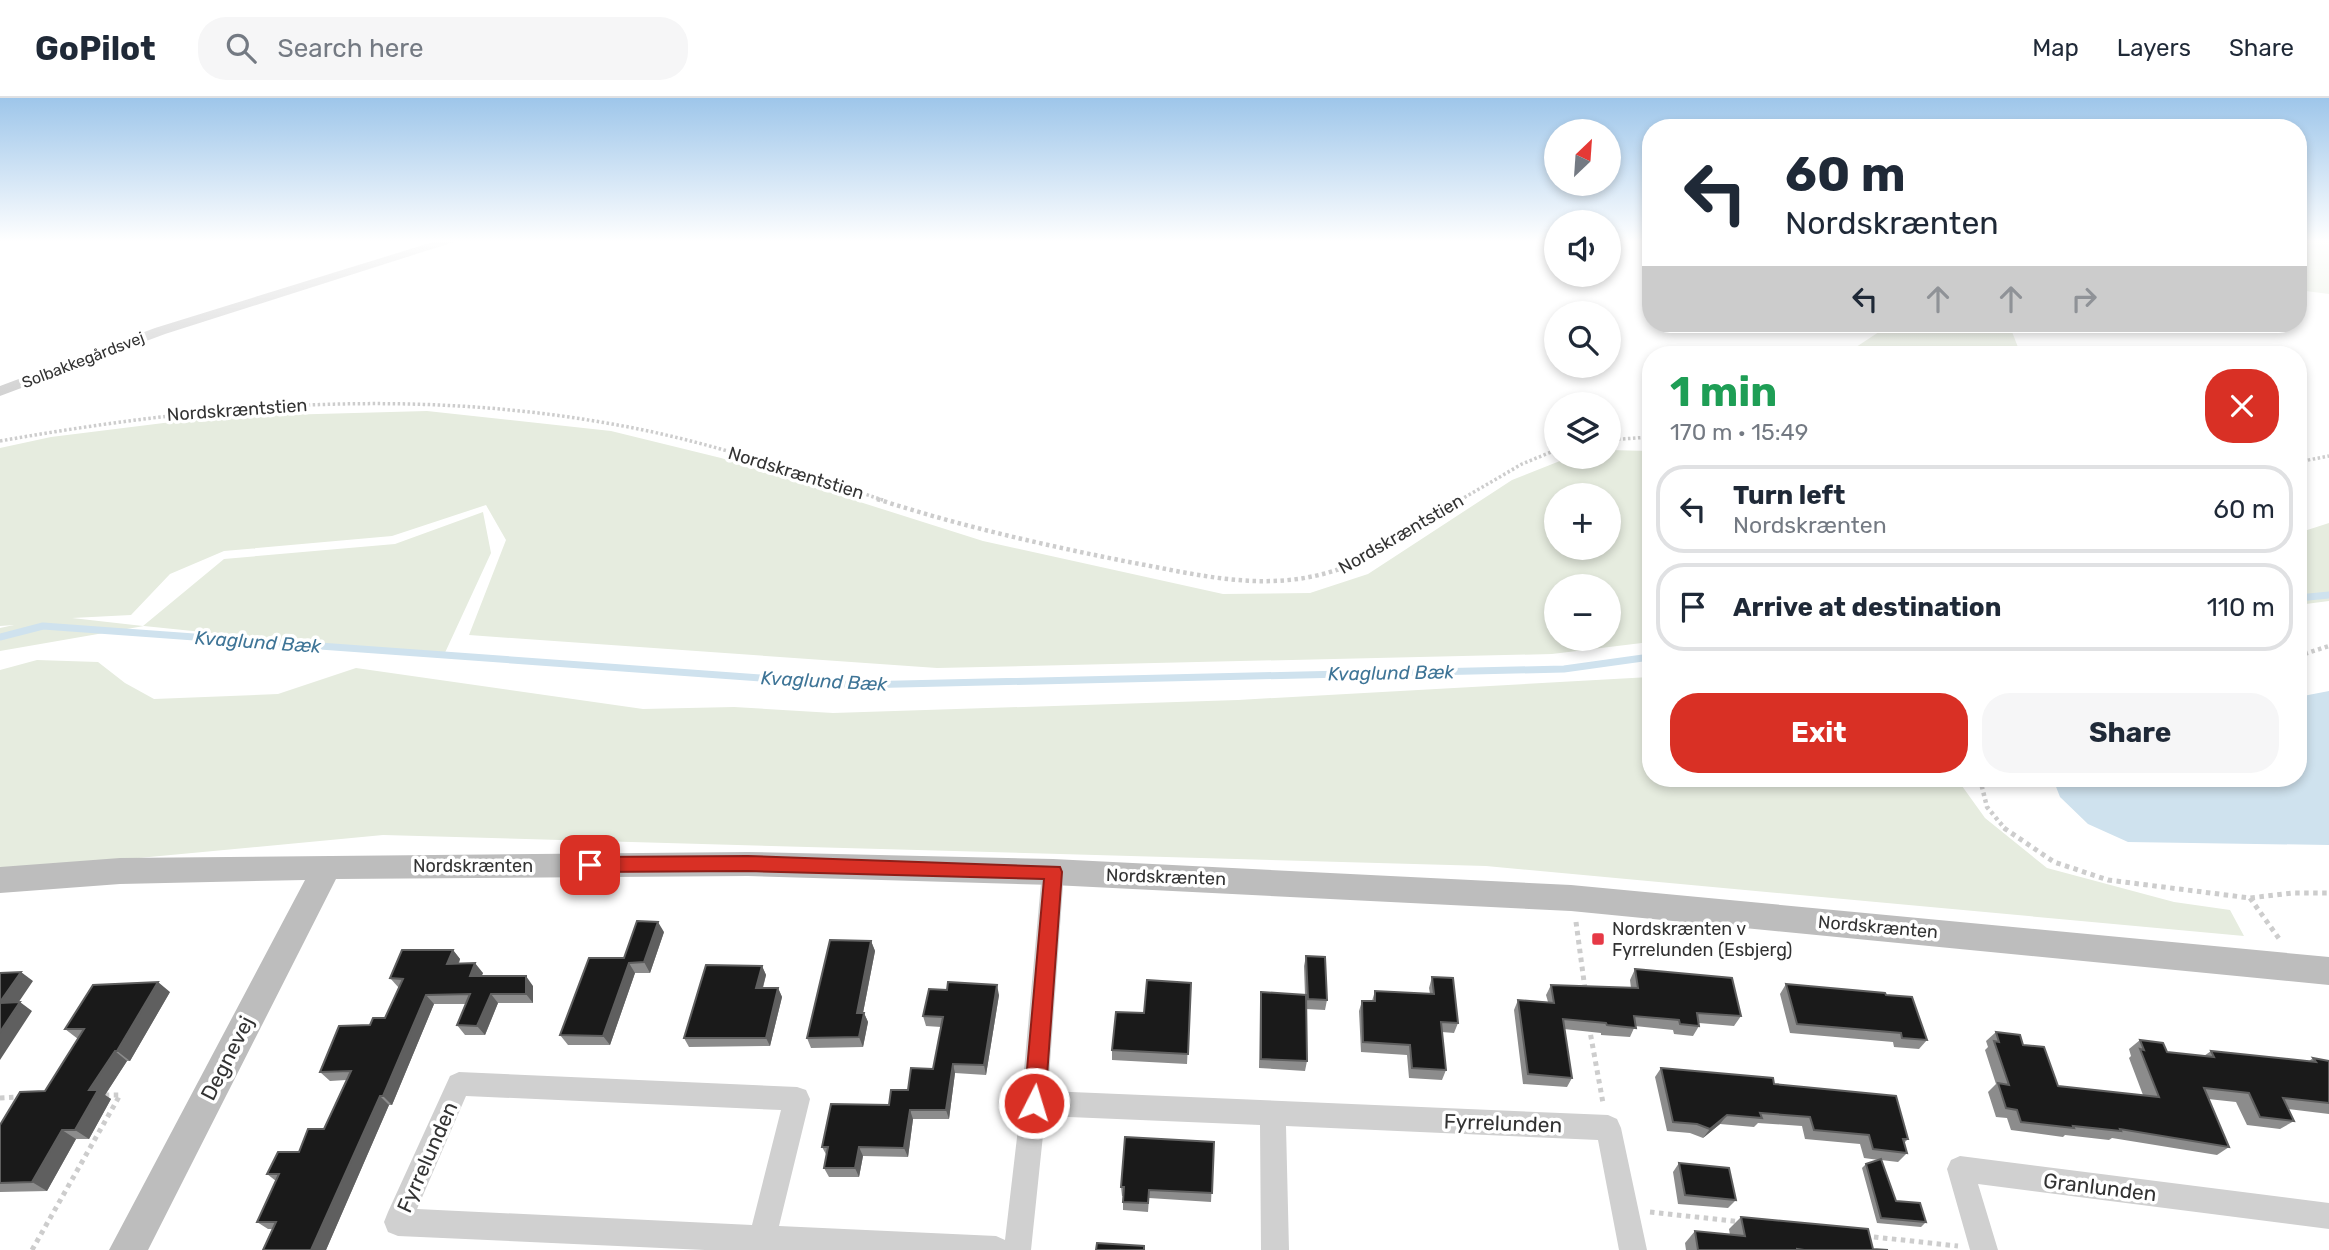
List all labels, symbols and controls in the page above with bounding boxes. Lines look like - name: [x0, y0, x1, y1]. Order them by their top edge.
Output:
- search box: [198, 17, 688, 80]
- text: GoPilot: [35, 29, 156, 68]
- icon: search: [222, 29, 260, 67]
- text: Search here: [278, 33, 423, 64]
- text: Map: [2032, 34, 2079, 62]
- text: Layers: [2117, 34, 2191, 62]
- text: Share: [2229, 34, 2294, 62]
- north arrow: [1544, 119, 1620, 196]
- map controls: [1544, 119, 1621, 651]
- text: 60 m: [1785, 145, 1906, 203]
- icon: left: [1670, 147, 1761, 238]
- text: Nordskrænten: [1785, 204, 1999, 242]
- button: sound: [1544, 210, 1621, 287]
- icon: left: [1846, 280, 1884, 318]
- icon: ahead: [1919, 280, 1957, 318]
- icon: ahead: [1992, 280, 2030, 318]
- icon: right: [2065, 280, 2103, 318]
- button: search: [1544, 301, 1621, 378]
- street label: Solbakkegårdsvej: [19, 328, 147, 392]
- text: 1 min: [1670, 367, 1777, 417]
- button: close: [2205, 369, 2279, 443]
- button: layers: [1544, 392, 1621, 469]
- street label: Nordskræntstien: [166, 394, 308, 426]
- text: 170 m · 15:49: [1670, 418, 1808, 446]
- street label: Nordskræntstien: [725, 442, 867, 504]
- text: Turn left: [1733, 480, 1845, 511]
- button: +: [1544, 483, 1621, 560]
- street label: Nordskræntstien: [1335, 489, 1467, 579]
- icon: left: [1674, 490, 1712, 528]
- text: 60 m: [2213, 494, 2275, 525]
- text: Nordskrænten: [1733, 511, 1887, 539]
- button: −: [1544, 574, 1621, 651]
- icon: arrive: [1674, 588, 1712, 626]
- text: Arrive at destination: [1733, 592, 2001, 623]
- text: 110 m: [2207, 592, 2275, 623]
- water label: Kvaglund Bæk: [194, 626, 322, 658]
- water label: Kvaglund Bæk: [1328, 660, 1455, 686]
- water label: Kvaglund Bæk: [760, 666, 888, 696]
- button: Exit: [1670, 693, 1968, 773]
- button: Share: [1982, 693, 2279, 773]
- pin: [560, 835, 620, 895]
- icon: arrive: [571, 846, 609, 884]
- street label: Nordskrænten: [413, 855, 533, 877]
- street label: Nordskrænten: [1106, 864, 1226, 890]
- street label: Nordskrænten: [1817, 911, 1939, 943]
- place label: Nordskrænten v Fyrrelunden (Esbjerg): [1612, 918, 1792, 961]
- marker: Nordskrænten v Fyrrelunden (Esbjerg): [1590, 931, 1606, 947]
- street label: Degnevej: [195, 1012, 259, 1104]
- position arrow: [997, 1066, 1071, 1140]
- street label: Fyrrelunden: [391, 1098, 463, 1216]
- street label: Fyrrelunden: [1443, 1108, 1563, 1138]
- street label: Granlunden: [2042, 1168, 2158, 1206]

